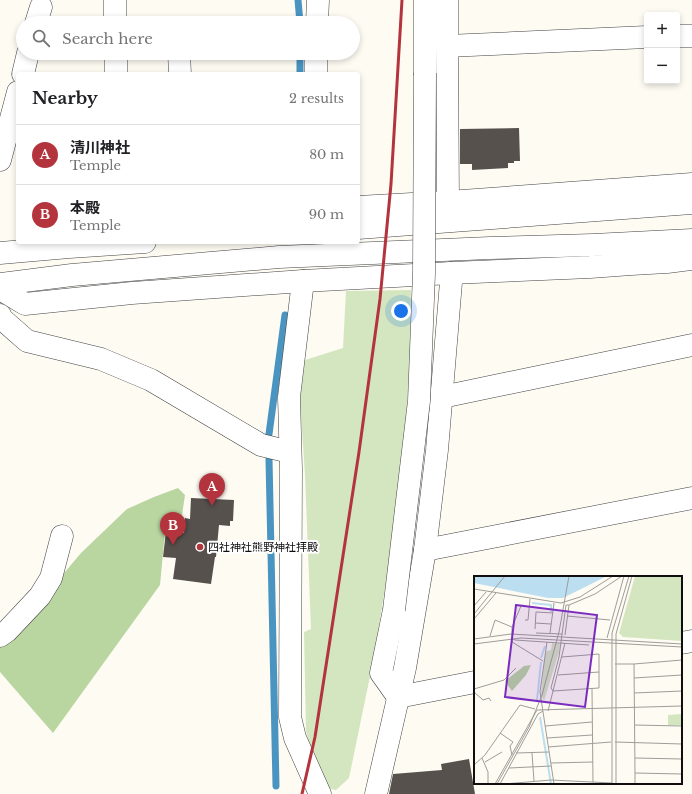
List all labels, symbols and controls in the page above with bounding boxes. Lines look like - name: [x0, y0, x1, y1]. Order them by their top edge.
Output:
- map controls: [644, 12, 680, 84]
- button: +: [644, 12, 680, 48]
- search box: [16, 16, 360, 60]
- icon: search: [30, 27, 52, 49]
- text: Search here: [62, 29, 153, 48]
- button: −: [644, 48, 680, 84]
- text: Nearby: [32, 88, 98, 109]
- text: 2 results: [289, 90, 344, 107]
- text: 清川神社: [70, 138, 130, 157]
- text: A: [40, 146, 50, 163]
- text: 80 m: [309, 146, 344, 163]
- text: Temple: [70, 157, 121, 174]
- text: 本殿: [70, 198, 100, 217]
- text: B: [40, 206, 50, 223]
- text: 90 m: [309, 206, 344, 223]
- text: Temple: [70, 217, 121, 234]
- your location: [391, 301, 411, 321]
- pin: A: [199, 473, 225, 506]
- pin: B: [160, 512, 186, 545]
- place label: 四社神社熊野神社拝殿: [208, 540, 318, 554]
- marker: 四社神社熊野神社拝殿: [195, 542, 205, 552]
- inset map: [474, 576, 682, 784]

